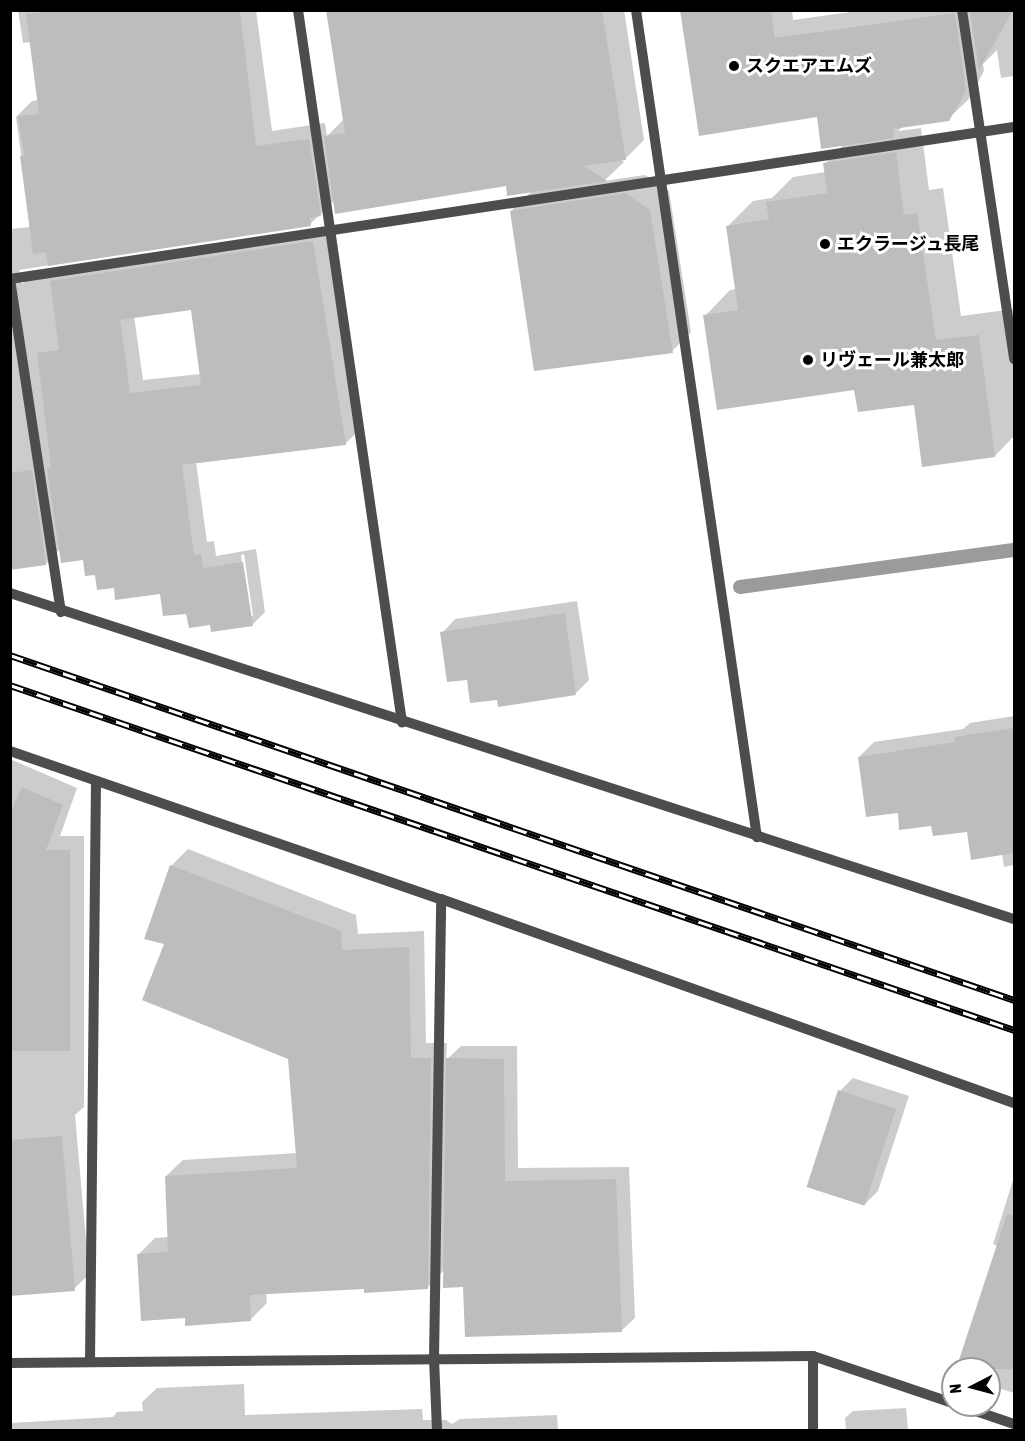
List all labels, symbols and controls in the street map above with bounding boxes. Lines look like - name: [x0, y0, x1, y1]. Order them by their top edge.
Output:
- place label: スクエアエムズ: [746, 55, 872, 77]
- marker: スクエアエムズ: [727, 59, 741, 73]
- place label: エクラージュ長尾: [837, 233, 981, 255]
- marker: エクラージュ長尾: [818, 237, 832, 251]
- place label: リヴェール兼太郎: [820, 349, 964, 371]
- marker: リヴェール兼太郎: [801, 353, 815, 367]
- north arrow: [941, 1357, 1001, 1417]
- text: N: [946, 1383, 965, 1394]

